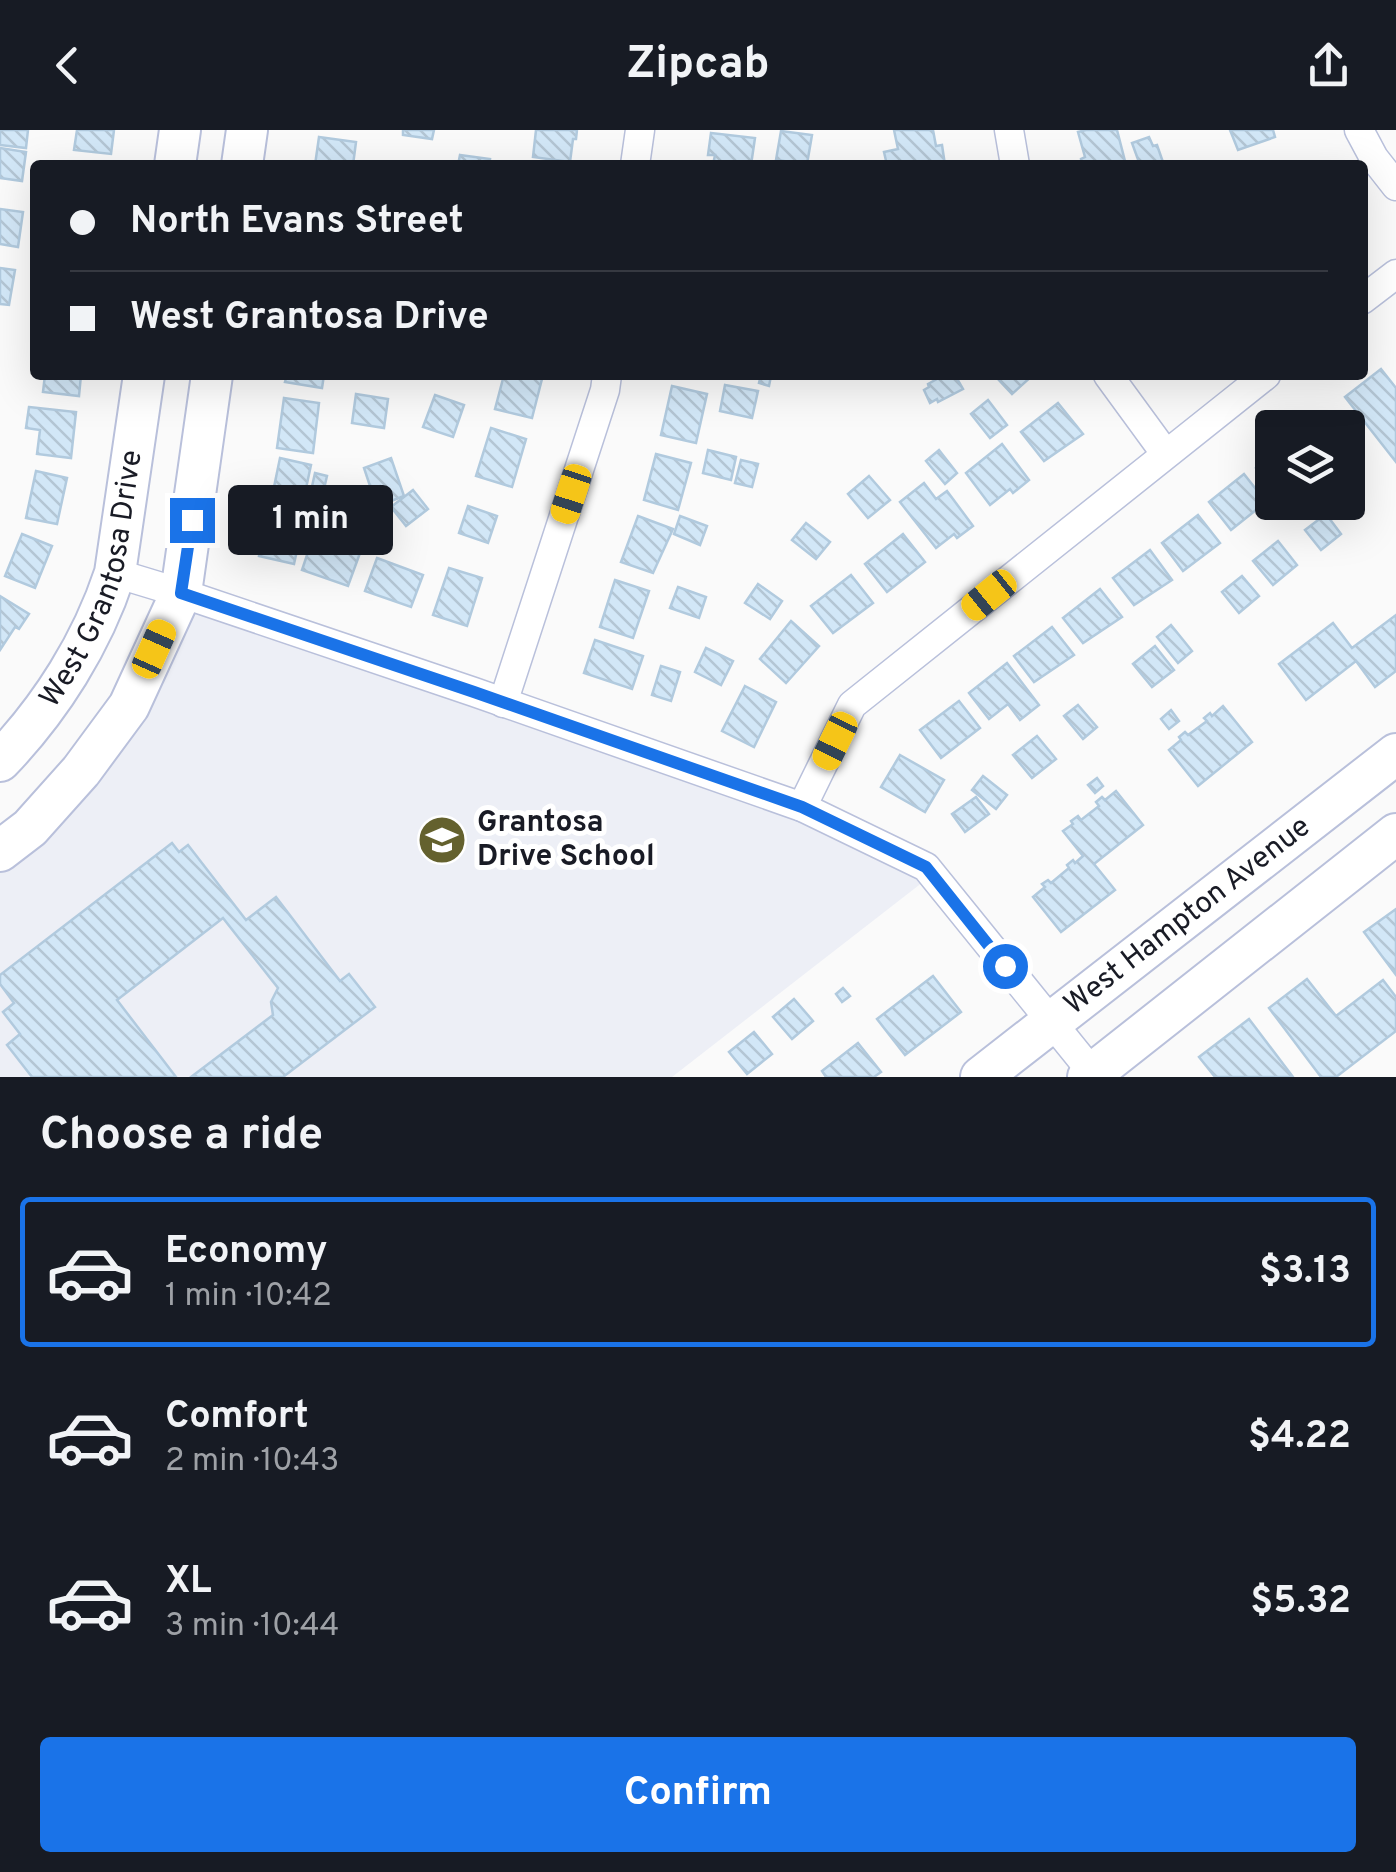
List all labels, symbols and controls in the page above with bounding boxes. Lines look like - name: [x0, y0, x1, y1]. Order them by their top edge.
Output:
- text: Zipcab: [627, 37, 769, 94]
- icon: back: [40, 38, 95, 93]
- icon: share: [1301, 38, 1356, 93]
- text: North Evans Street: [130, 198, 464, 247]
- text: West Grantosa Drive: [130, 294, 489, 343]
- map controls: [1255, 410, 1365, 520]
- button: layers: [1255, 410, 1365, 520]
- street label: West Grantosa Drive: [32, 448, 151, 715]
- car: [547, 461, 595, 527]
- callout: 1 min: [227, 485, 392, 555]
- route end: [170, 498, 215, 543]
- text: 1 min: [272, 500, 349, 540]
- car: [956, 564, 1022, 626]
- car: [128, 615, 180, 683]
- car: [808, 707, 862, 775]
- place label: Grantosa Drive School: [477, 805, 655, 876]
- street label: West Hampton Avenue: [1057, 809, 1318, 1023]
- school or university icon: Grantosa Drive School: [416, 814, 468, 866]
- route start: [983, 944, 1028, 989]
- text: Choose a ride: [40, 1108, 323, 1165]
- icon: car: [45, 1227, 135, 1317]
- text: Economy: [165, 1228, 327, 1277]
- text: $3.13: [1259, 1248, 1351, 1297]
- text: 1 min · 10:42: [165, 1277, 332, 1317]
- icon: car: [45, 1392, 135, 1482]
- text: Comfort: [165, 1393, 309, 1442]
- text: $4.22: [1248, 1413, 1351, 1462]
- text: 2 min · 10:43: [165, 1442, 339, 1482]
- icon: car: [45, 1557, 135, 1647]
- text: XL: [165, 1558, 212, 1607]
- text: $5.32: [1250, 1578, 1351, 1627]
- text: 3 min · 10:44: [165, 1607, 340, 1647]
- button: Confirm: [40, 1737, 1356, 1852]

